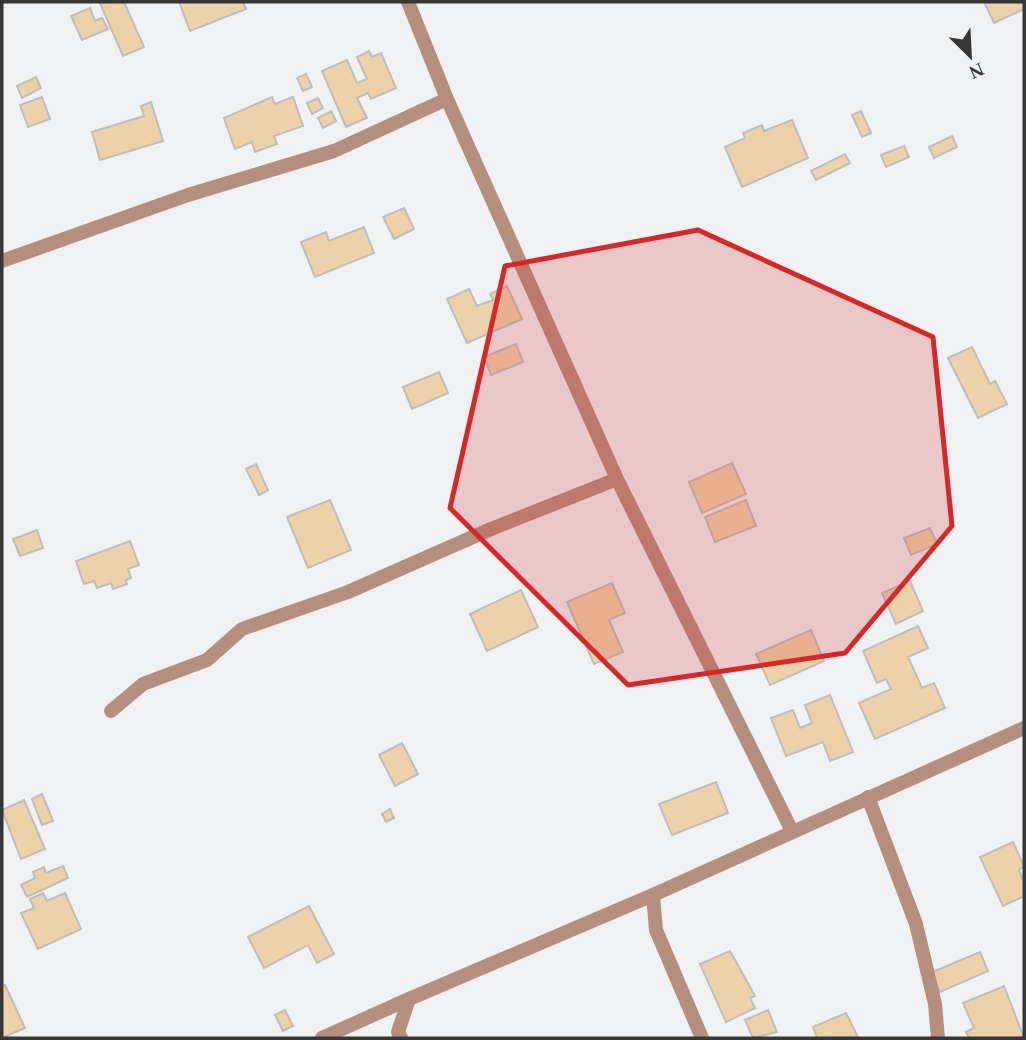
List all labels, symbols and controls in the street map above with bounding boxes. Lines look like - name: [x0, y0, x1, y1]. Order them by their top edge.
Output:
- north arrow: [935, 21, 1005, 91]
- text: N: [966, 59, 987, 84]

